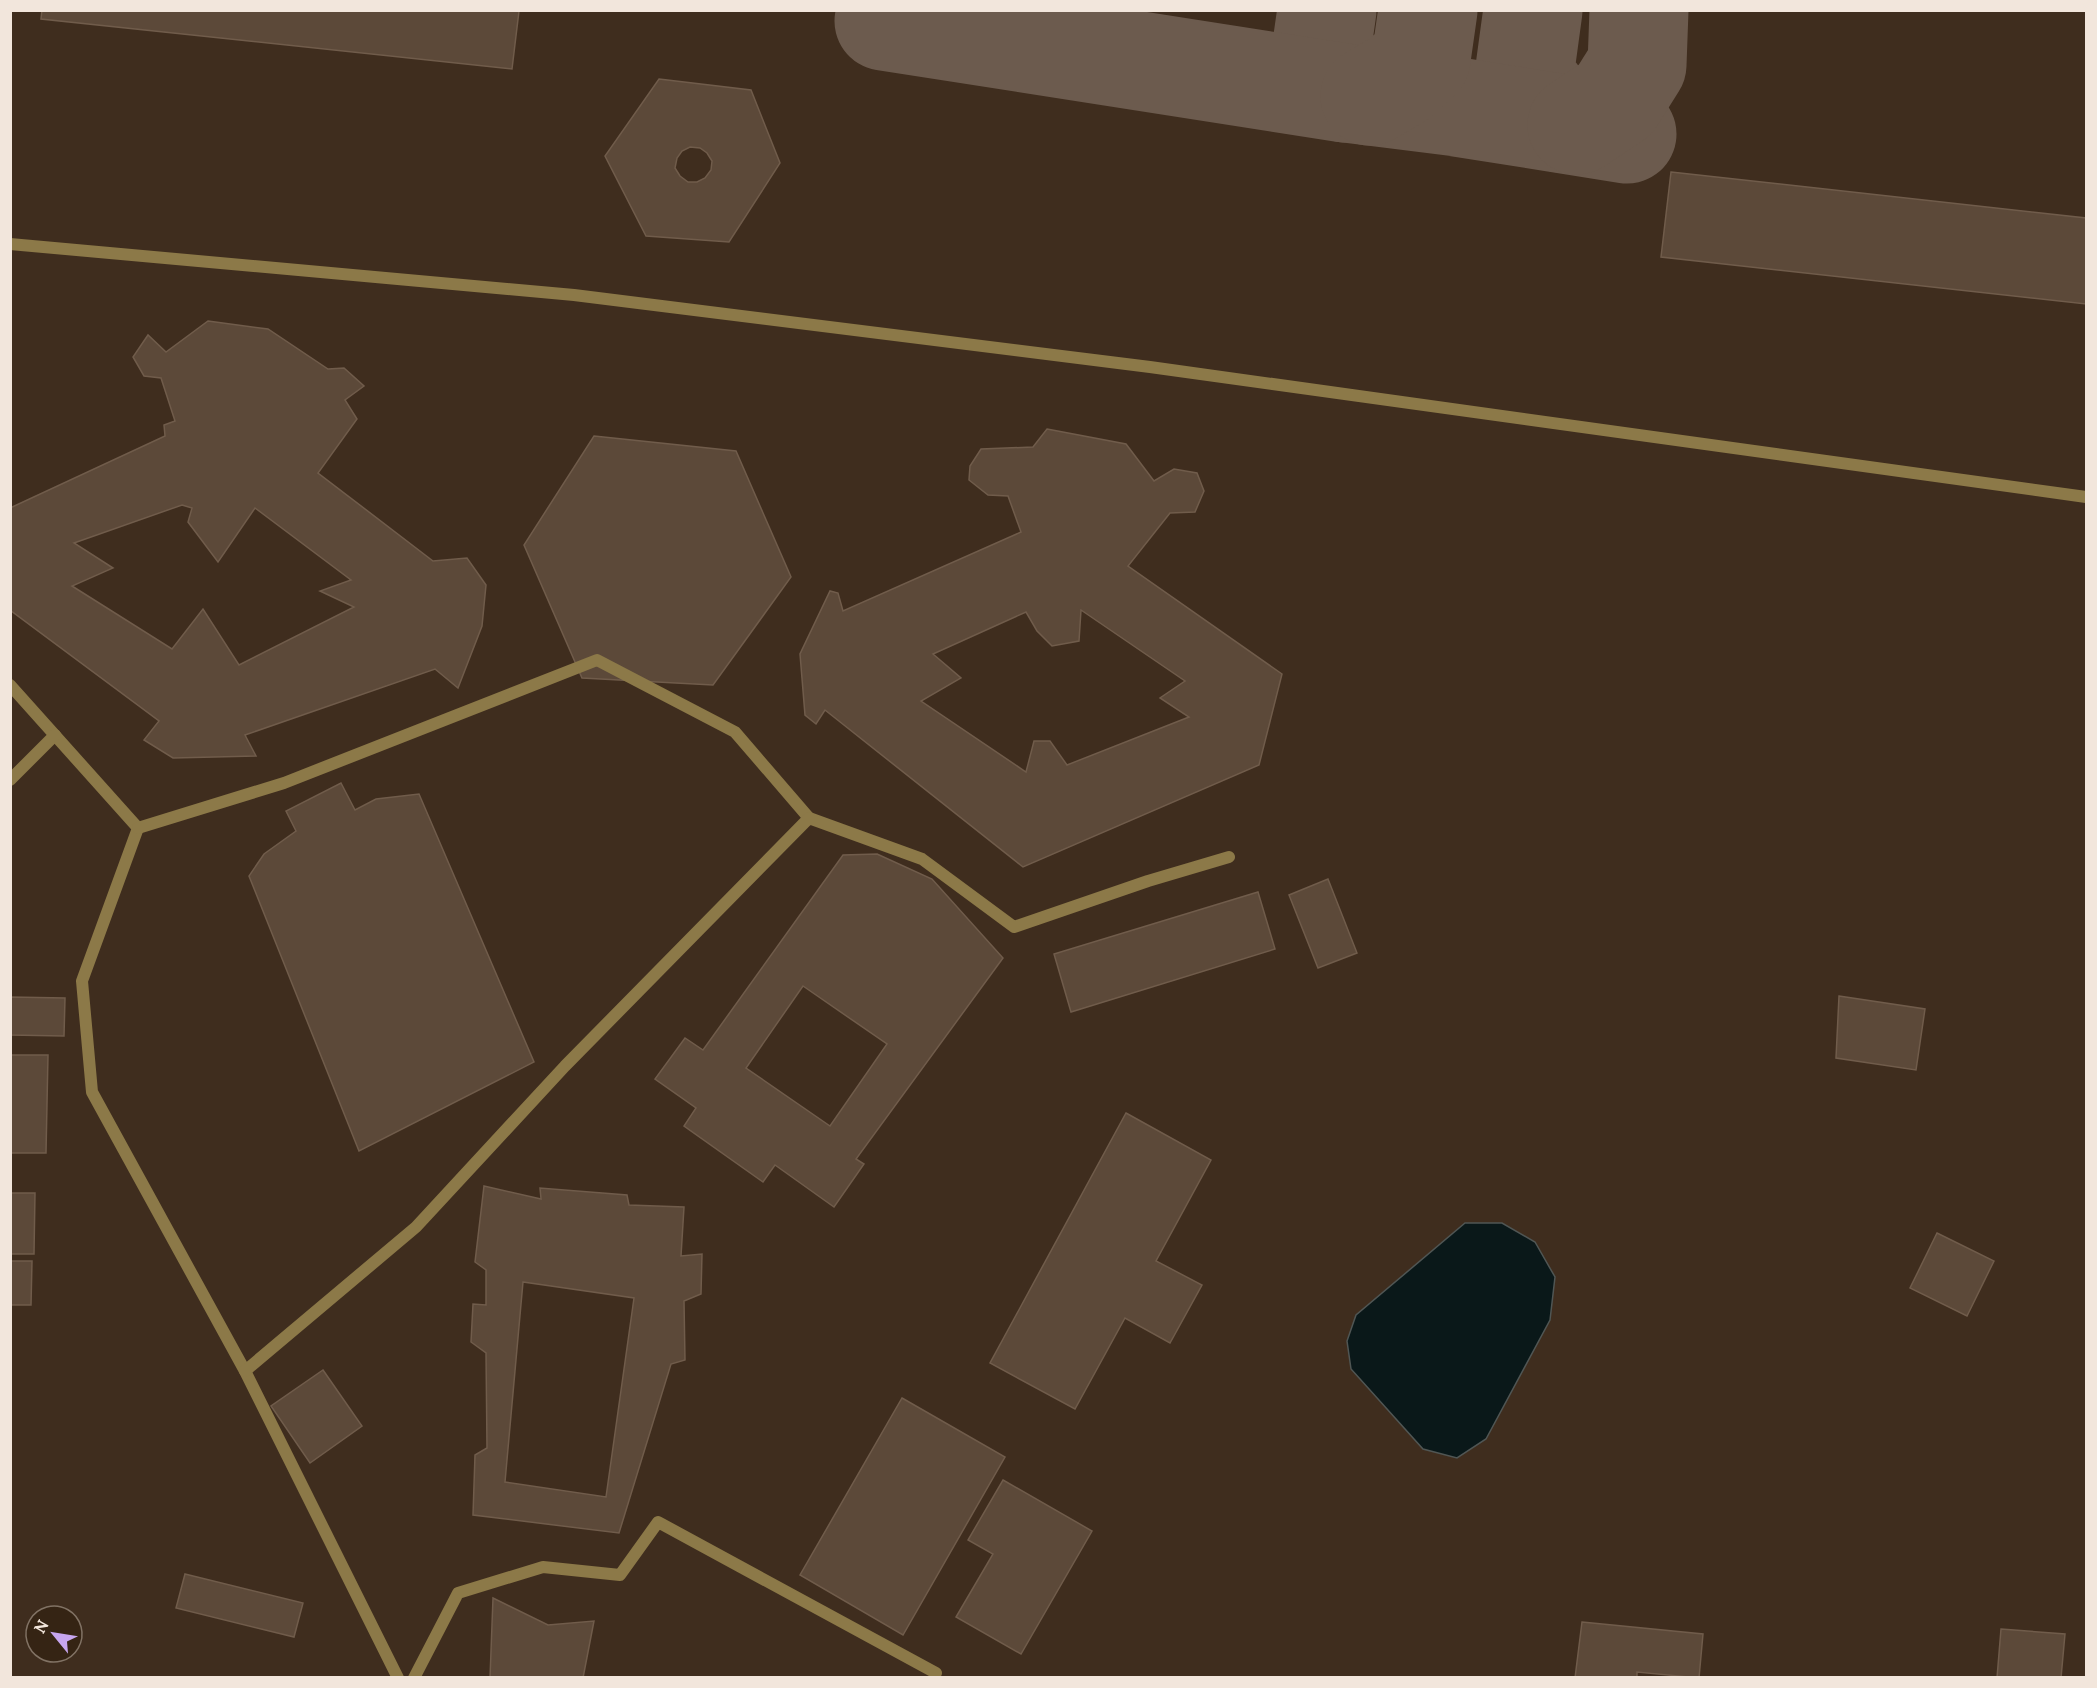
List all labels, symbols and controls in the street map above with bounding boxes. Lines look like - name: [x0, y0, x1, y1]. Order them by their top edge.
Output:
- north arrow: [24, 1604, 84, 1664]
- text: N: [29, 1616, 53, 1637]

